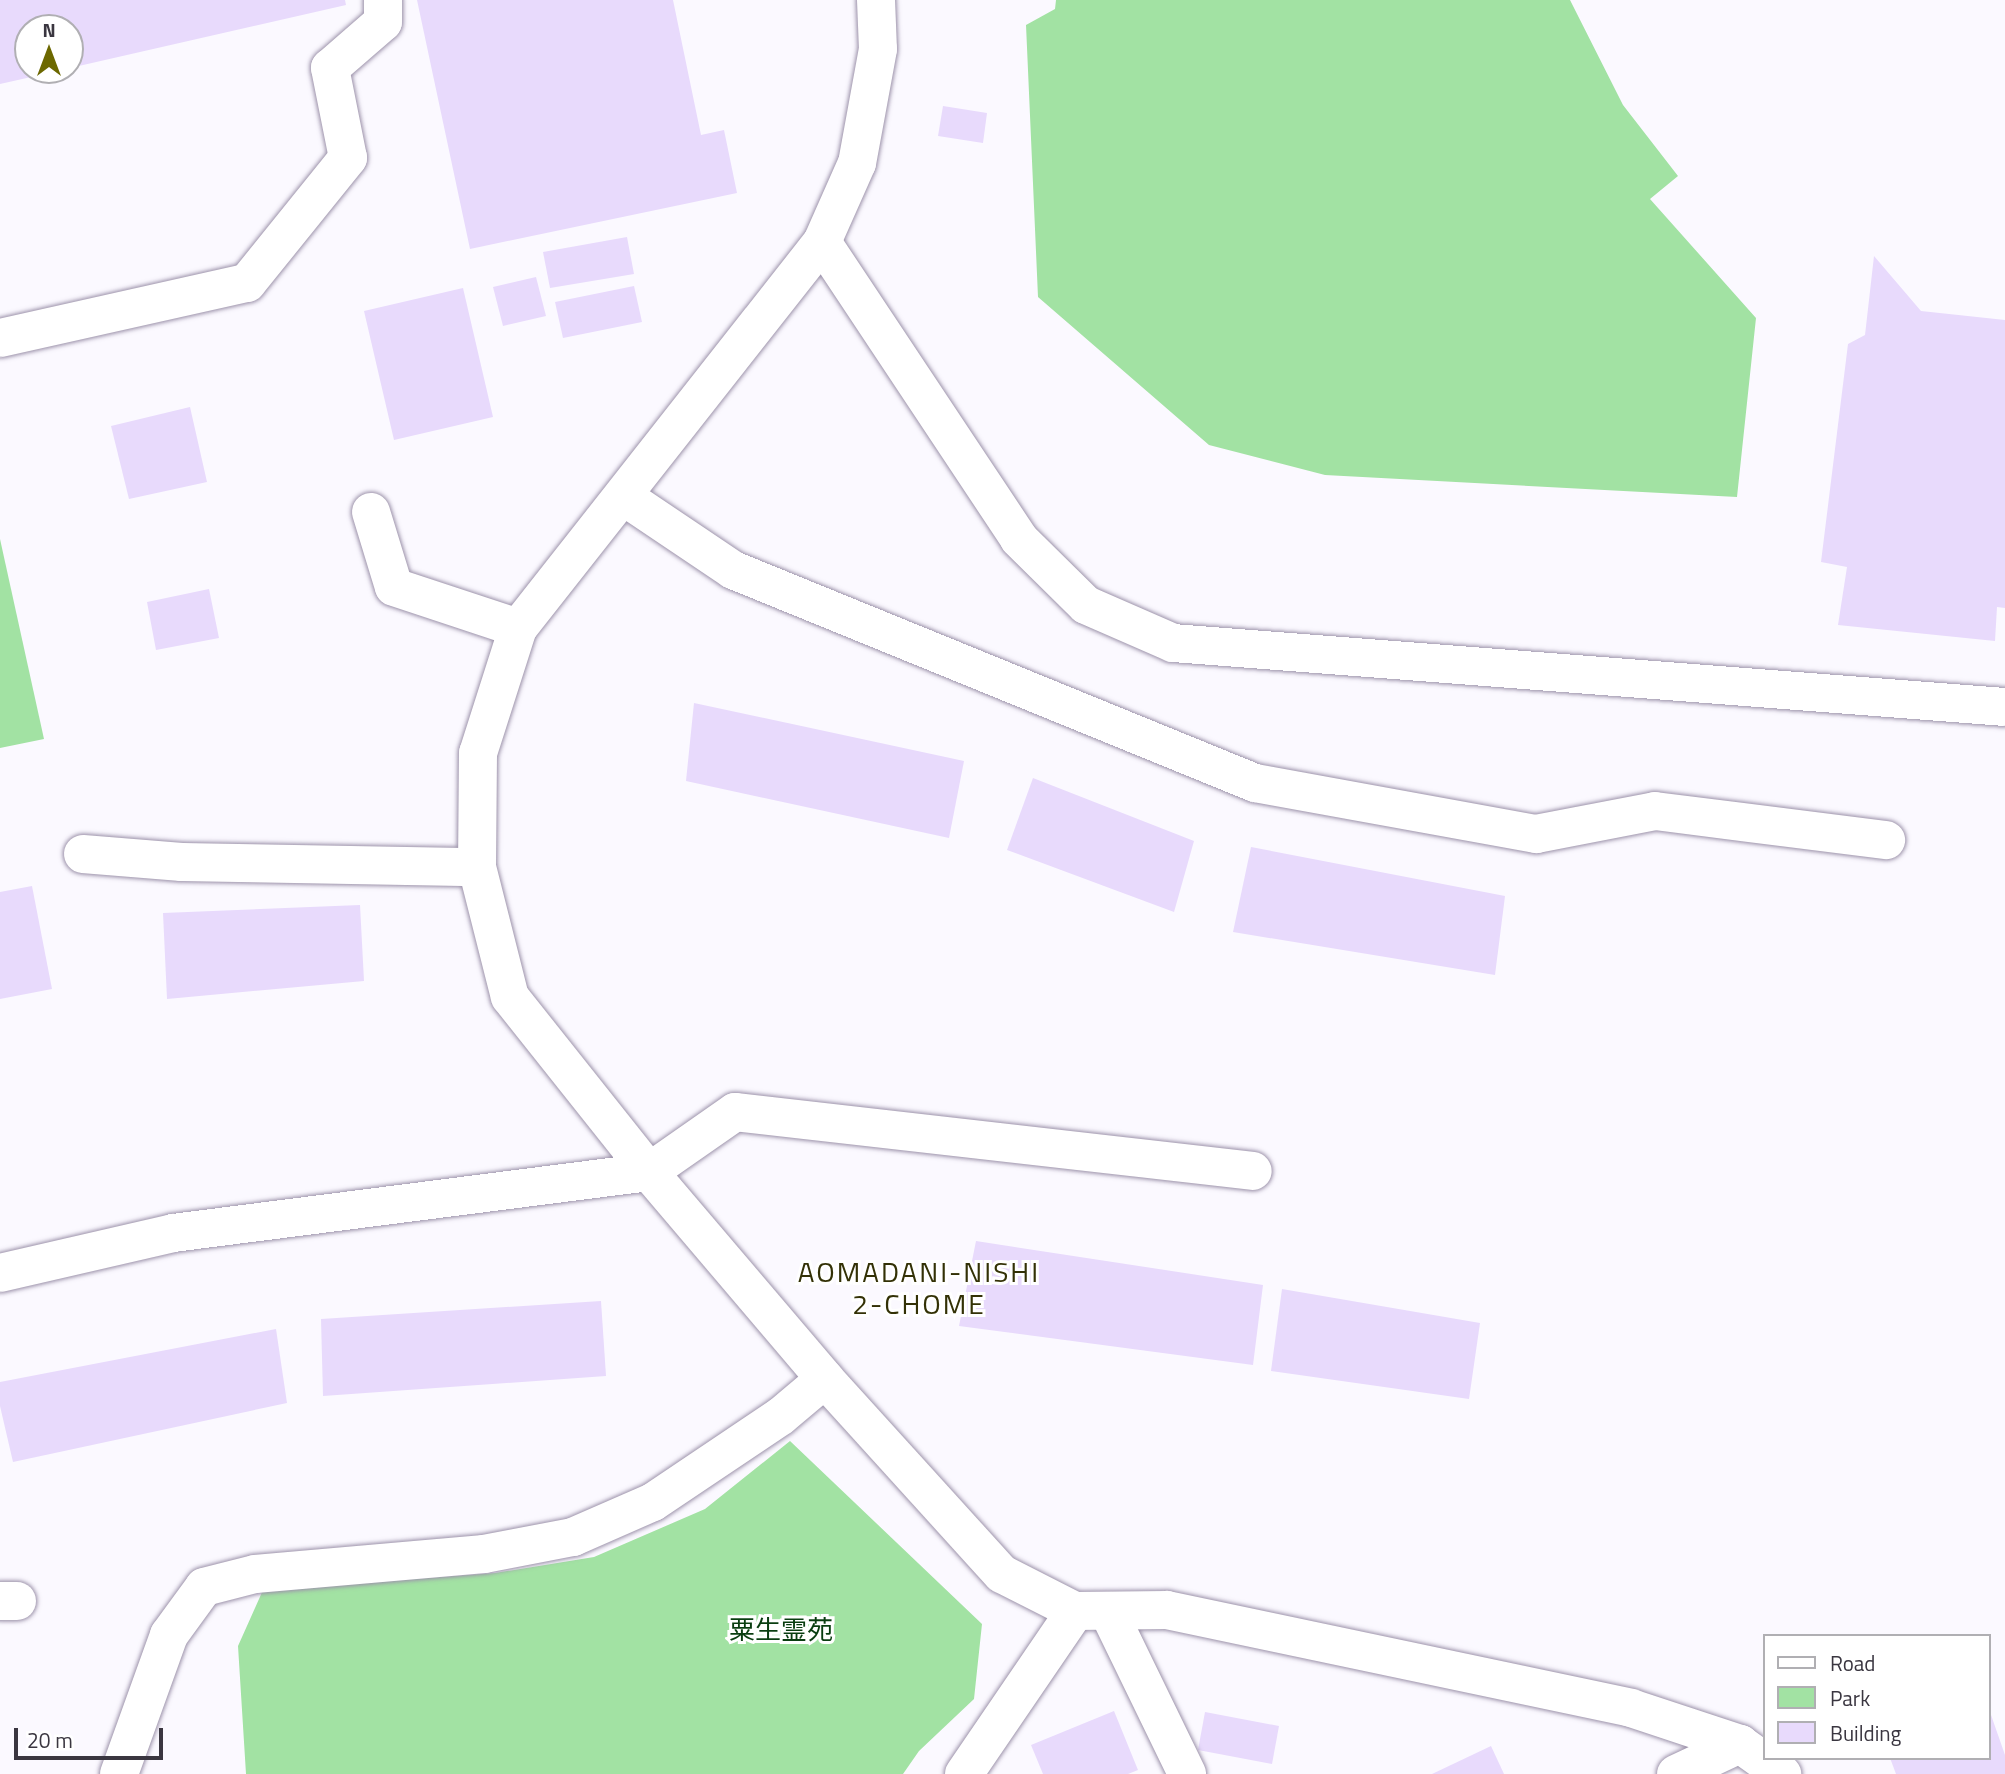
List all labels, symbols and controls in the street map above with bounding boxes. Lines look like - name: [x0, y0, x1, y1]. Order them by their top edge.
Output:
- north arrow: [14, 14, 84, 84]
- text: N: [42, 15, 56, 44]
- district label: AOMADANI-NISHI 2-CHOME: [800, 1255, 1038, 1321]
- park label: 粟生霊苑: [729, 1614, 833, 1646]
- legend: [1764, 1634, 1991, 1760]
- text: Road: [1830, 1647, 1875, 1679]
- text: Park: [1830, 1682, 1870, 1714]
- scale bar: [18, 1714, 166, 1758]
- text: Building: [1830, 1717, 1901, 1749]
- text: 20 m: [27, 1724, 73, 1756]

